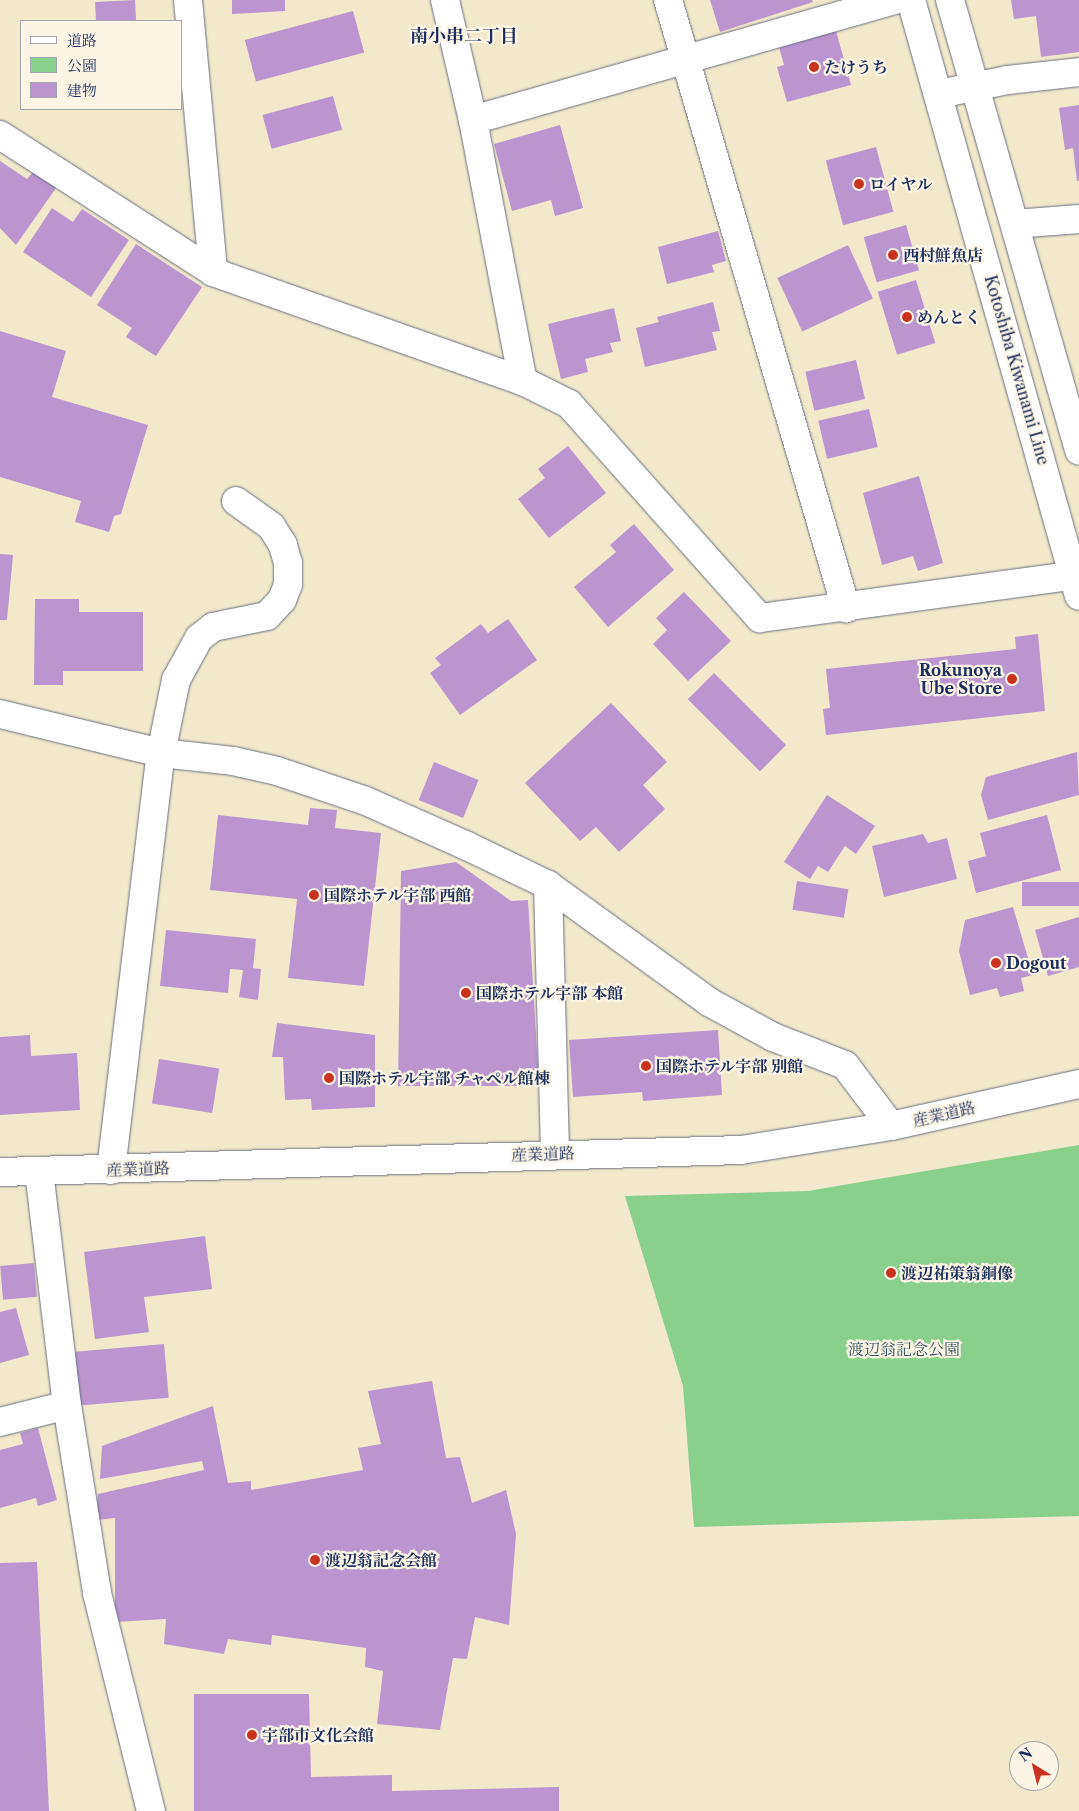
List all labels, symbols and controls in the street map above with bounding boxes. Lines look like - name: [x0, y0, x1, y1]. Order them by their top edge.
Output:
- legend: [20, 20, 182, 110]
- district label: 南小串二丁目: [410, 25, 518, 47]
- text: 道路: [67, 31, 97, 50]
- text: 公園: [67, 56, 97, 75]
- place label: たけうち: [824, 57, 888, 77]
- marker: たけうち: [808, 61, 820, 73]
- text: 建物: [67, 81, 97, 100]
- place label: ロイヤル: [869, 174, 933, 194]
- marker: ロイヤル: [853, 178, 865, 190]
- place label: 西村鮮魚店: [903, 245, 983, 265]
- marker: 西村鮮魚店: [887, 249, 899, 261]
- street label: Kotoshiba Kiwanami Line: [981, 273, 1053, 467]
- place label: めんとく: [917, 307, 981, 327]
- marker: めんとく: [901, 311, 913, 323]
- place label: Rokunoya Ube Store: [919, 660, 1002, 698]
- marker: Rokunoya Ube Store: [1006, 673, 1018, 685]
- place label: 国際ホテル宇部 西館: [324, 885, 472, 905]
- marker: 国際ホテル宇部 西館: [308, 889, 320, 901]
- place label: Dogout: [1006, 953, 1066, 973]
- marker: Dogout: [990, 957, 1002, 969]
- place label: 国際ホテル宇部 本館: [476, 983, 624, 1003]
- marker: 国際ホテル宇部 本館: [460, 987, 472, 999]
- place label: 国際ホテル宇部 別館: [656, 1056, 804, 1076]
- marker: 国際ホテル宇部 別館: [640, 1060, 652, 1072]
- place label: 国際ホテル宇部 チャペル館棟: [339, 1068, 551, 1088]
- marker: 国際ホテル宇部 チャペル館棟: [323, 1072, 335, 1084]
- street label: 産業道路: [911, 1097, 977, 1131]
- street label: 産業道路: [511, 1143, 575, 1165]
- street label: 産業道路: [106, 1158, 170, 1180]
- place label: 渡辺祐策翁銅像: [901, 1263, 1013, 1283]
- marker: 渡辺祐策翁銅像: [885, 1267, 897, 1279]
- park label: 渡辺翁記念公園: [848, 1339, 960, 1359]
- place label: 渡辺翁記念会館: [325, 1550, 437, 1570]
- marker: 渡辺翁記念会館: [309, 1554, 321, 1566]
- place label: 宇部市文化会館: [262, 1725, 374, 1745]
- marker: 宇部市文化会館: [246, 1729, 258, 1741]
- north arrow: [1009, 1741, 1059, 1791]
- text: N: [1016, 1744, 1036, 1766]

